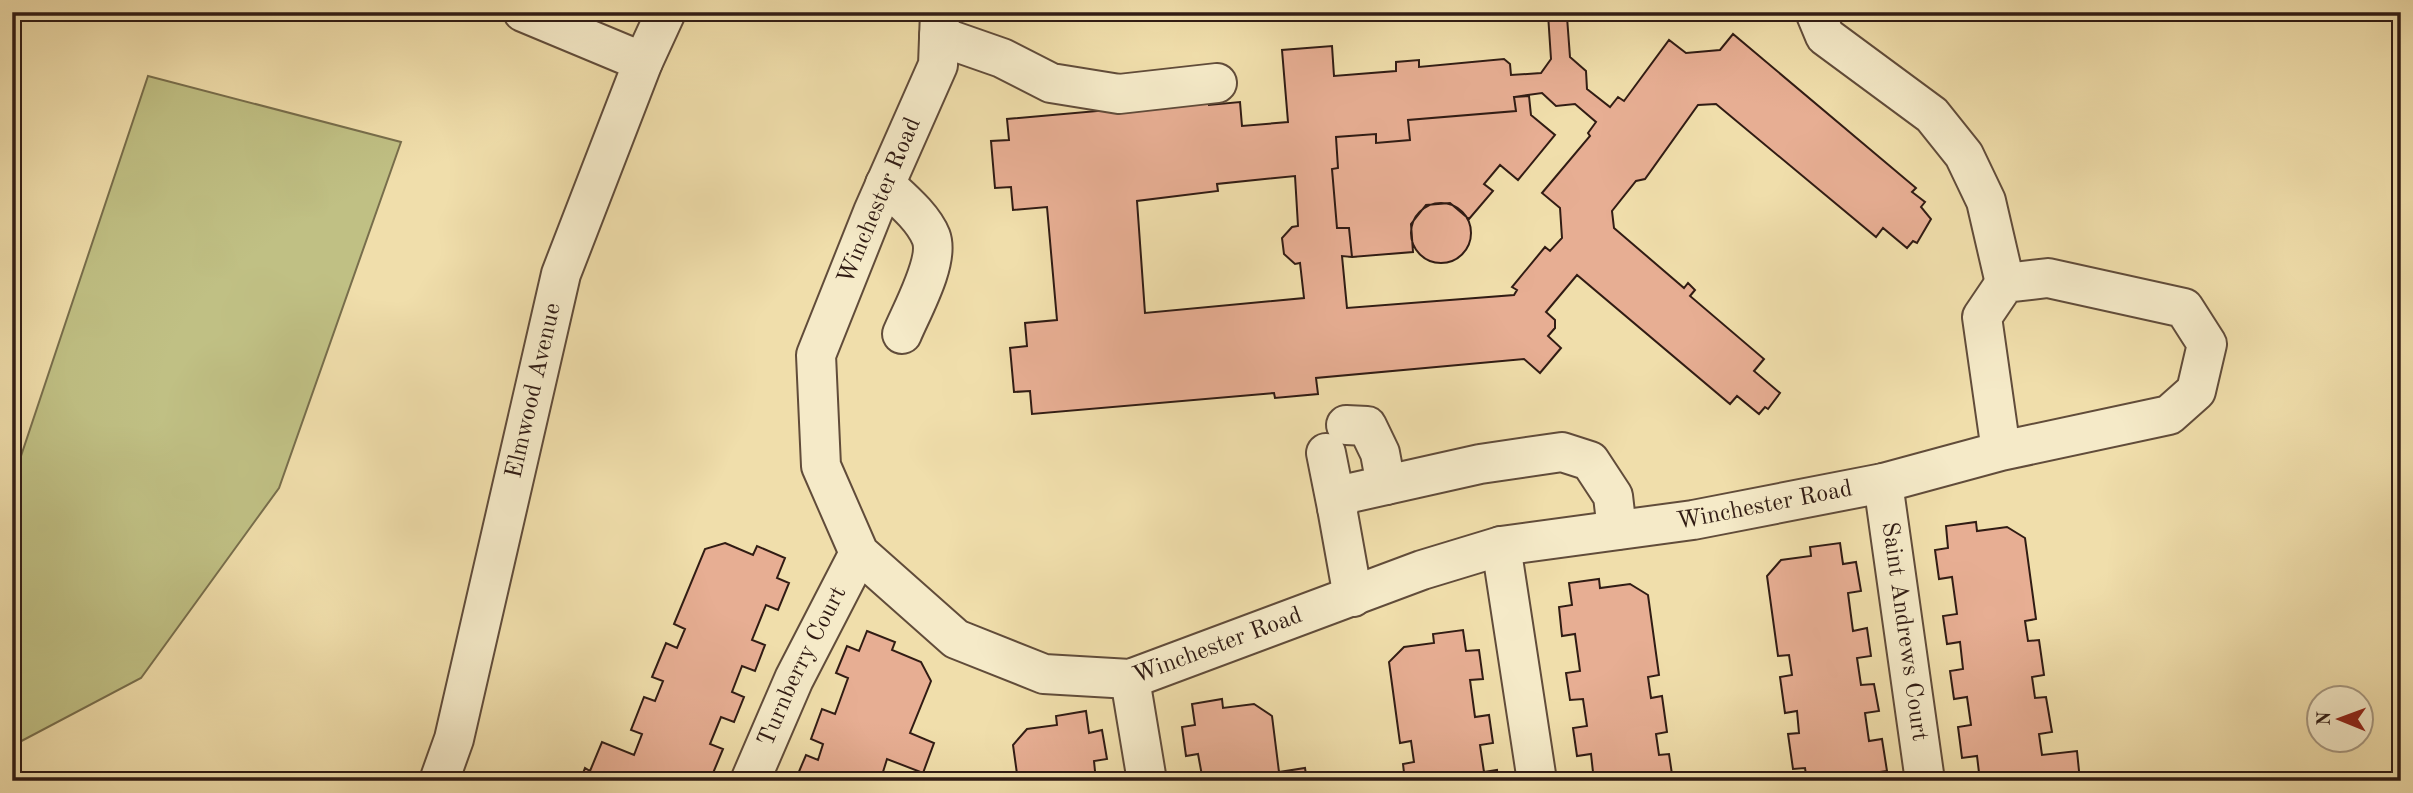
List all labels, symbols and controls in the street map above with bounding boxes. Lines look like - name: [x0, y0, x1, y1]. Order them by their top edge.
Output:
- street label: Winchester Road: [834, 114, 926, 288]
- street label: Elmwood Avenue: [502, 301, 566, 481]
- street label: Winchester Road: [1675, 477, 1854, 534]
- street label: Saint Andrews Court: [1877, 520, 1931, 743]
- street label: Turnberry Court: [754, 583, 851, 750]
- street label: Winchester Road: [1130, 604, 1306, 689]
- north arrow: [2304, 684, 2374, 754]
- text: N: [2316, 711, 2335, 726]

